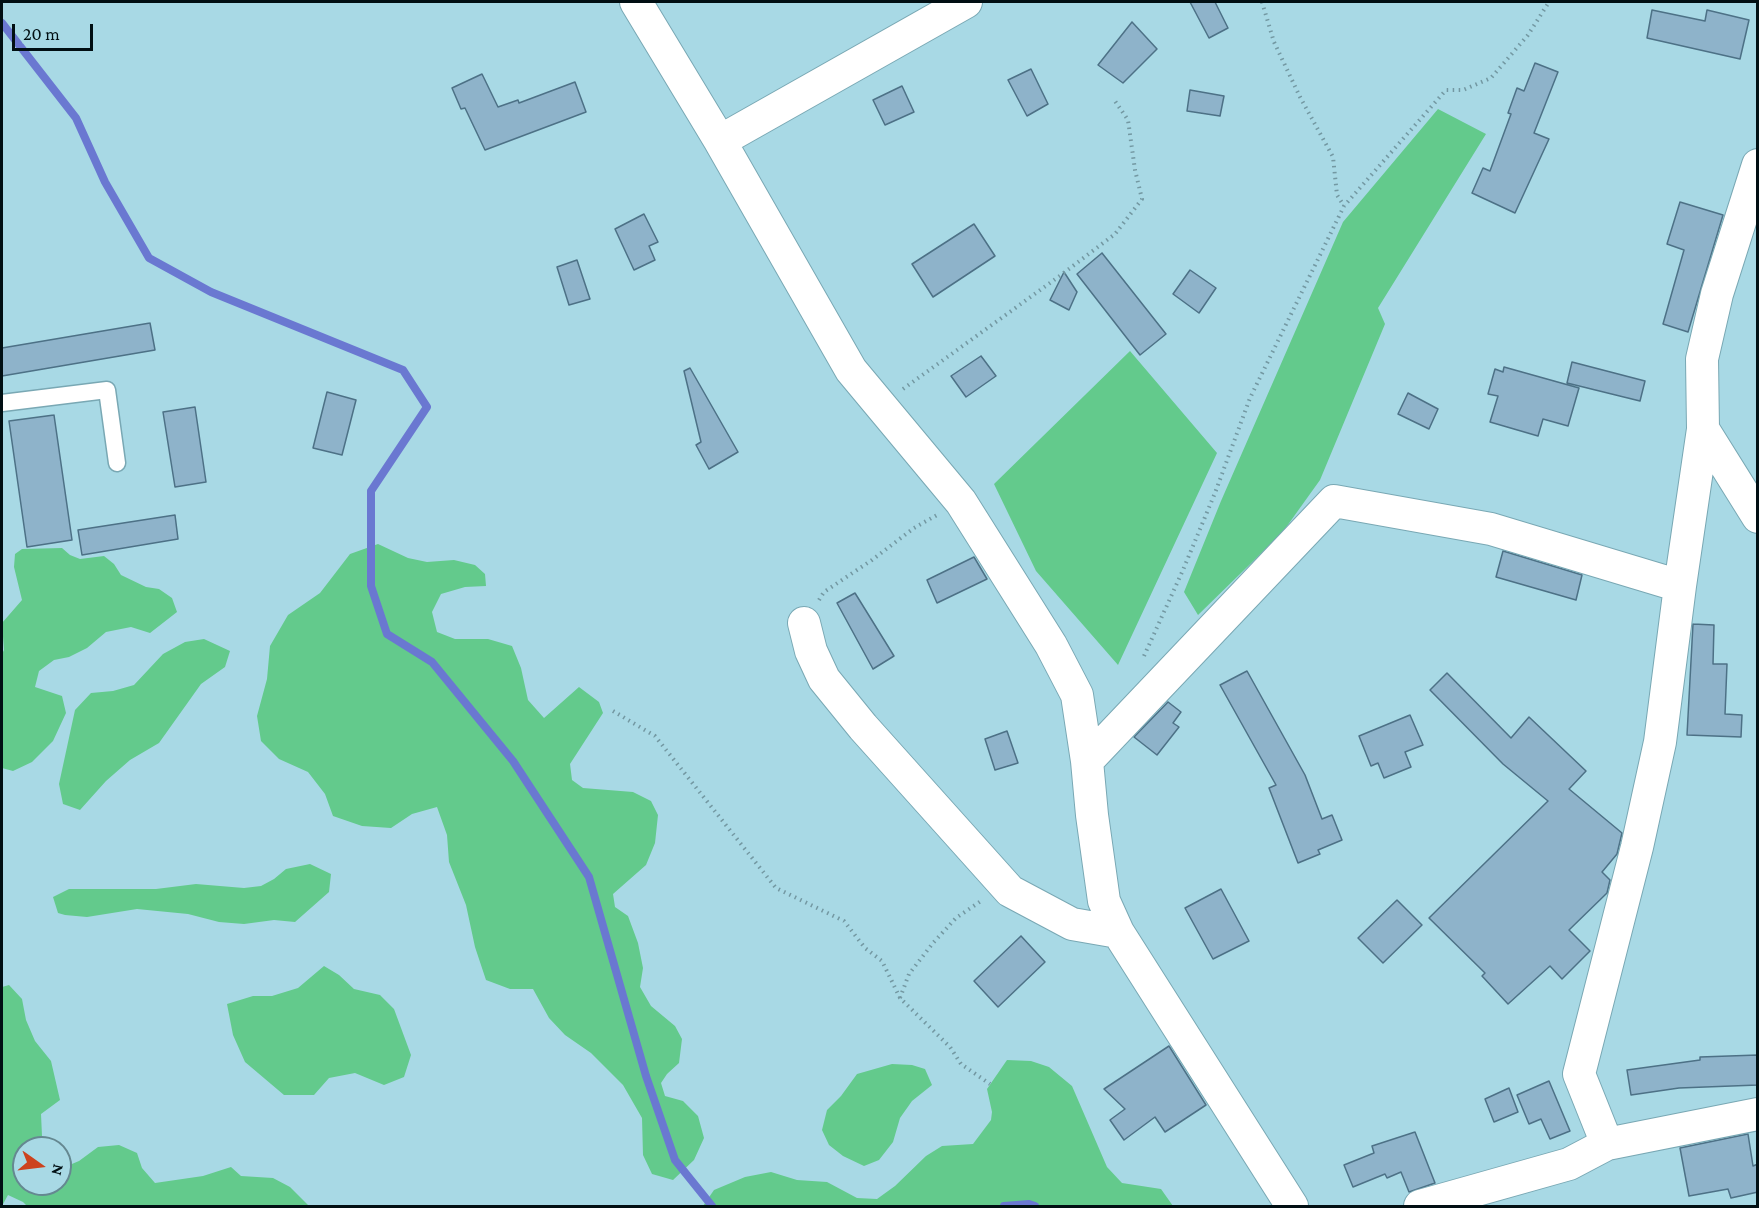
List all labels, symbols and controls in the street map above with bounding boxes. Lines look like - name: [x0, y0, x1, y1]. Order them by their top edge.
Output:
- scale bar: [15, 12, 96, 50]
- text: 20 m: [23, 24, 60, 44]
- north arrow: [12, 1136, 72, 1196]
- text: N: [48, 1163, 68, 1177]

